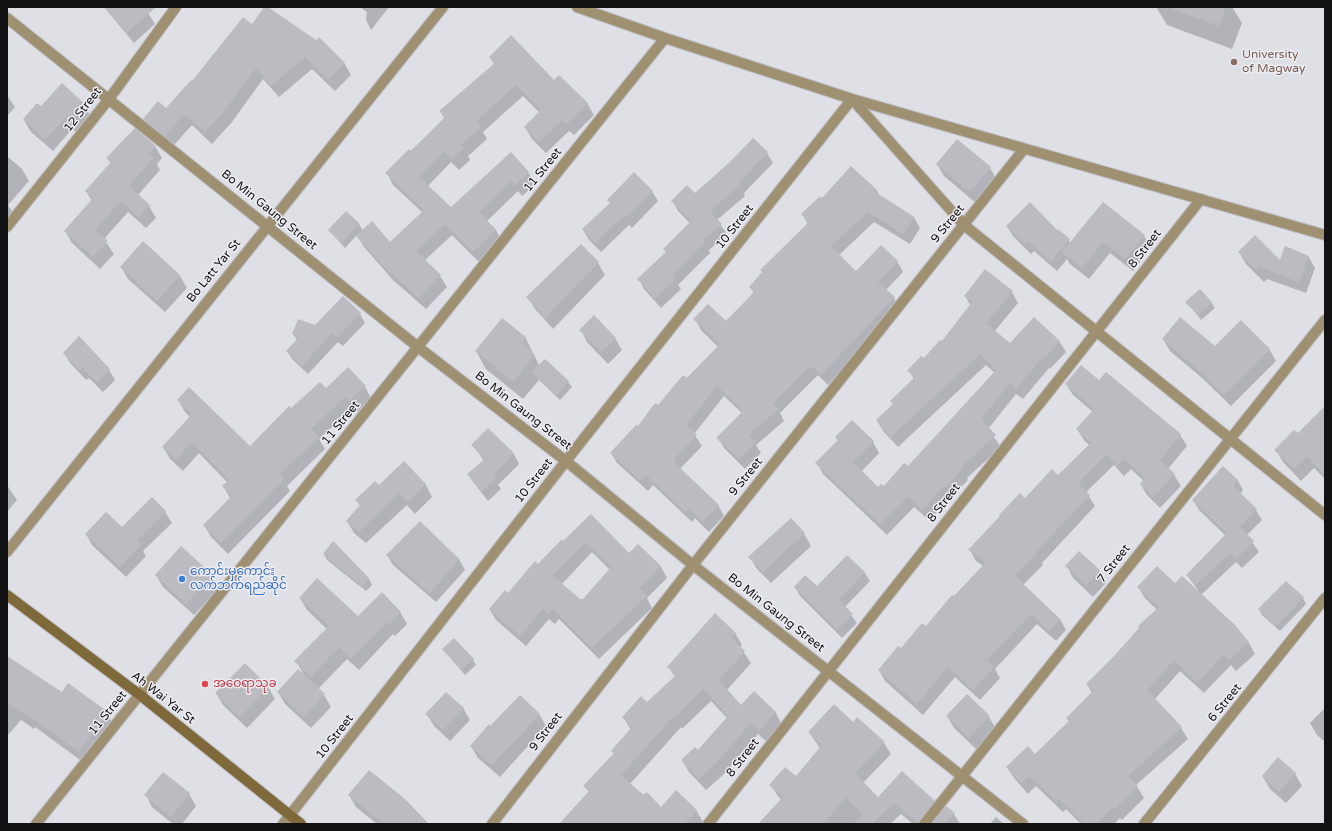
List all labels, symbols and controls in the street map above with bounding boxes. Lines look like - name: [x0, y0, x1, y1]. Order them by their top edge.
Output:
- place label: University of Magway: [1242, 48, 1305, 76]
- marker: University of Magway: [1229, 57, 1239, 67]
- street label: 12 Street: [61, 85, 105, 135]
- street label: 11 Street: [521, 145, 565, 195]
- street label: Bo Min Gaung Street: [218, 167, 320, 253]
- street label: 10 Street: [713, 202, 757, 252]
- street label: 9 Street: [928, 202, 968, 246]
- street label: 8 Street: [1125, 227, 1165, 271]
- street label: Bo Latt Yar St: [184, 236, 244, 306]
- street label: Bo Min Gaung Street: [472, 369, 574, 453]
- street label: 11 Street: [319, 398, 363, 448]
- street label: 9 Street: [726, 455, 766, 499]
- street label: 10 Street: [512, 456, 556, 506]
- street label: 8 Street: [924, 481, 964, 525]
- street label: 7 Street: [1094, 542, 1134, 586]
- place label: ကောင်းမှကောင်း လက်ဘက်ရည်ဆိုင်: [190, 565, 287, 593]
- street label: Bo Min Gaung Street: [725, 571, 827, 655]
- marker: ကောင်းမှကောင်း လက်ဘက်ရည်ဆိုင်: [177, 574, 187, 584]
- street label: Ah Wai Yar St: [128, 669, 198, 727]
- place label: အဝေရာသုခ: [213, 677, 277, 691]
- marker: အဝေရာသုခ: [200, 679, 210, 689]
- street label: 6 Street: [1205, 681, 1245, 725]
- street label: 11 Street: [86, 688, 130, 738]
- street label: 9 Street: [526, 710, 566, 754]
- street label: 10 Street: [313, 712, 357, 762]
- street label: 8 Street: [723, 736, 763, 780]

